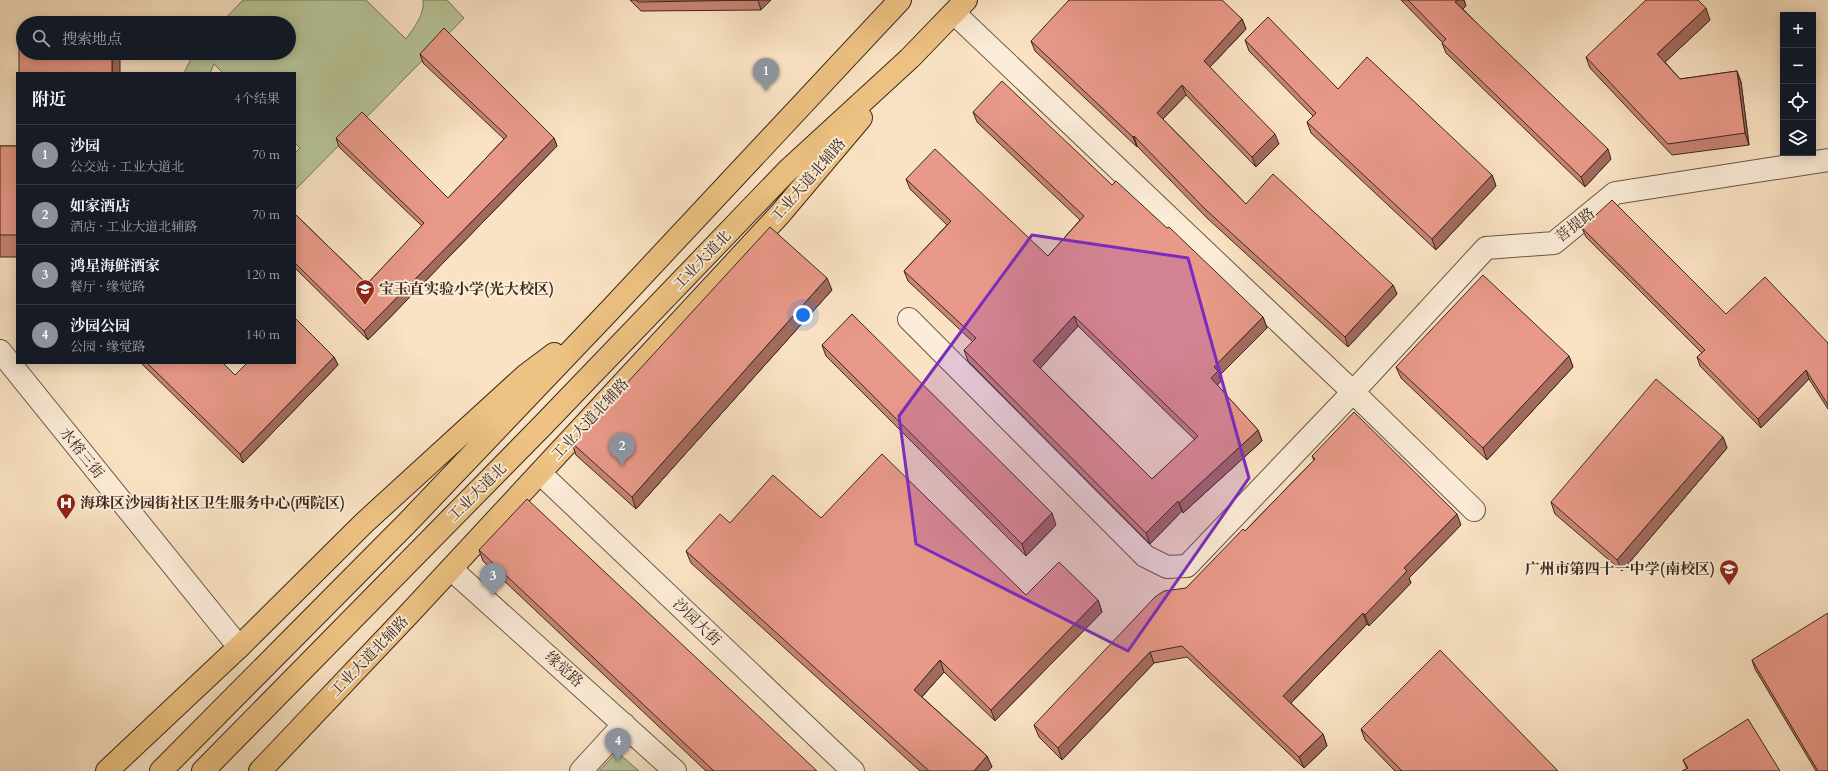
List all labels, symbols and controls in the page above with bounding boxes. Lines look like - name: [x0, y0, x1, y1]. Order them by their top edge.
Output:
- map controls: [1780, 12, 1816, 156]
- button: +: [1780, 12, 1816, 48]
- search box: [16, 16, 296, 60]
- icon: search: [30, 27, 52, 49]
- text: 搜索地点: [62, 29, 122, 49]
- button: −: [1780, 48, 1816, 84]
- pin: 1: [753, 58, 779, 91]
- button: locate: [1780, 84, 1816, 120]
- text: 附近: [32, 88, 66, 111]
- text: 4个结果: [234, 90, 280, 108]
- button: layers: [1780, 120, 1816, 156]
- street label: 工业大道北辅路: [766, 134, 850, 226]
- text: 沙园: [70, 136, 100, 156]
- text: 1: [42, 146, 48, 164]
- text: 70 m: [252, 146, 280, 164]
- text: 公交站 · 工业大道北: [70, 158, 184, 176]
- text: 如家酒店: [70, 196, 130, 216]
- street label: 菩提路: [1551, 203, 1599, 247]
- text: 2: [42, 206, 48, 224]
- text: 70 m: [252, 206, 280, 224]
- text: 酒店 · 工业大道北辅路: [70, 218, 197, 236]
- street label: 工业大道北: [669, 226, 735, 294]
- text: 鸿星海鲜酒家: [70, 256, 160, 276]
- text: 3: [42, 266, 48, 284]
- text: 120 m: [246, 266, 280, 284]
- text: 餐厅 · 缘觉路: [70, 278, 145, 296]
- school or university icon: 宝玉直实验小学(光大校区): [354, 278, 376, 306]
- place label: 宝玉直实验小学(光大校区): [379, 279, 554, 299]
- your location: [793, 305, 813, 325]
- text: 沙园公园: [70, 316, 130, 336]
- text: 4: [42, 326, 48, 344]
- text: 140 m: [246, 326, 280, 344]
- text: 公园 · 缘觉路: [70, 338, 145, 356]
- street label: 工业大道北辅路: [547, 374, 633, 464]
- street label: 水榕三街: [55, 423, 109, 483]
- pin: 2: [609, 433, 635, 466]
- street label: 工业大道北: [443, 458, 511, 526]
- hospital icon: 海珠区沙园街社区卫生服务中心(西院区): [55, 492, 77, 520]
- place label: 海珠区沙园街社区卫生服务中心(西院区): [80, 493, 345, 513]
- school or university icon: 广州市第四十一中学(南校区): [1718, 558, 1740, 586]
- place label: 广州市第四十一中学(南校区): [1525, 559, 1715, 579]
- pin: 3: [480, 563, 506, 596]
- street label: 沙园大街: [668, 594, 726, 650]
- street label: 工业大道北辅路: [325, 611, 413, 701]
- street label: 缘觉路: [541, 647, 587, 691]
- pin: 4: [605, 728, 631, 761]

